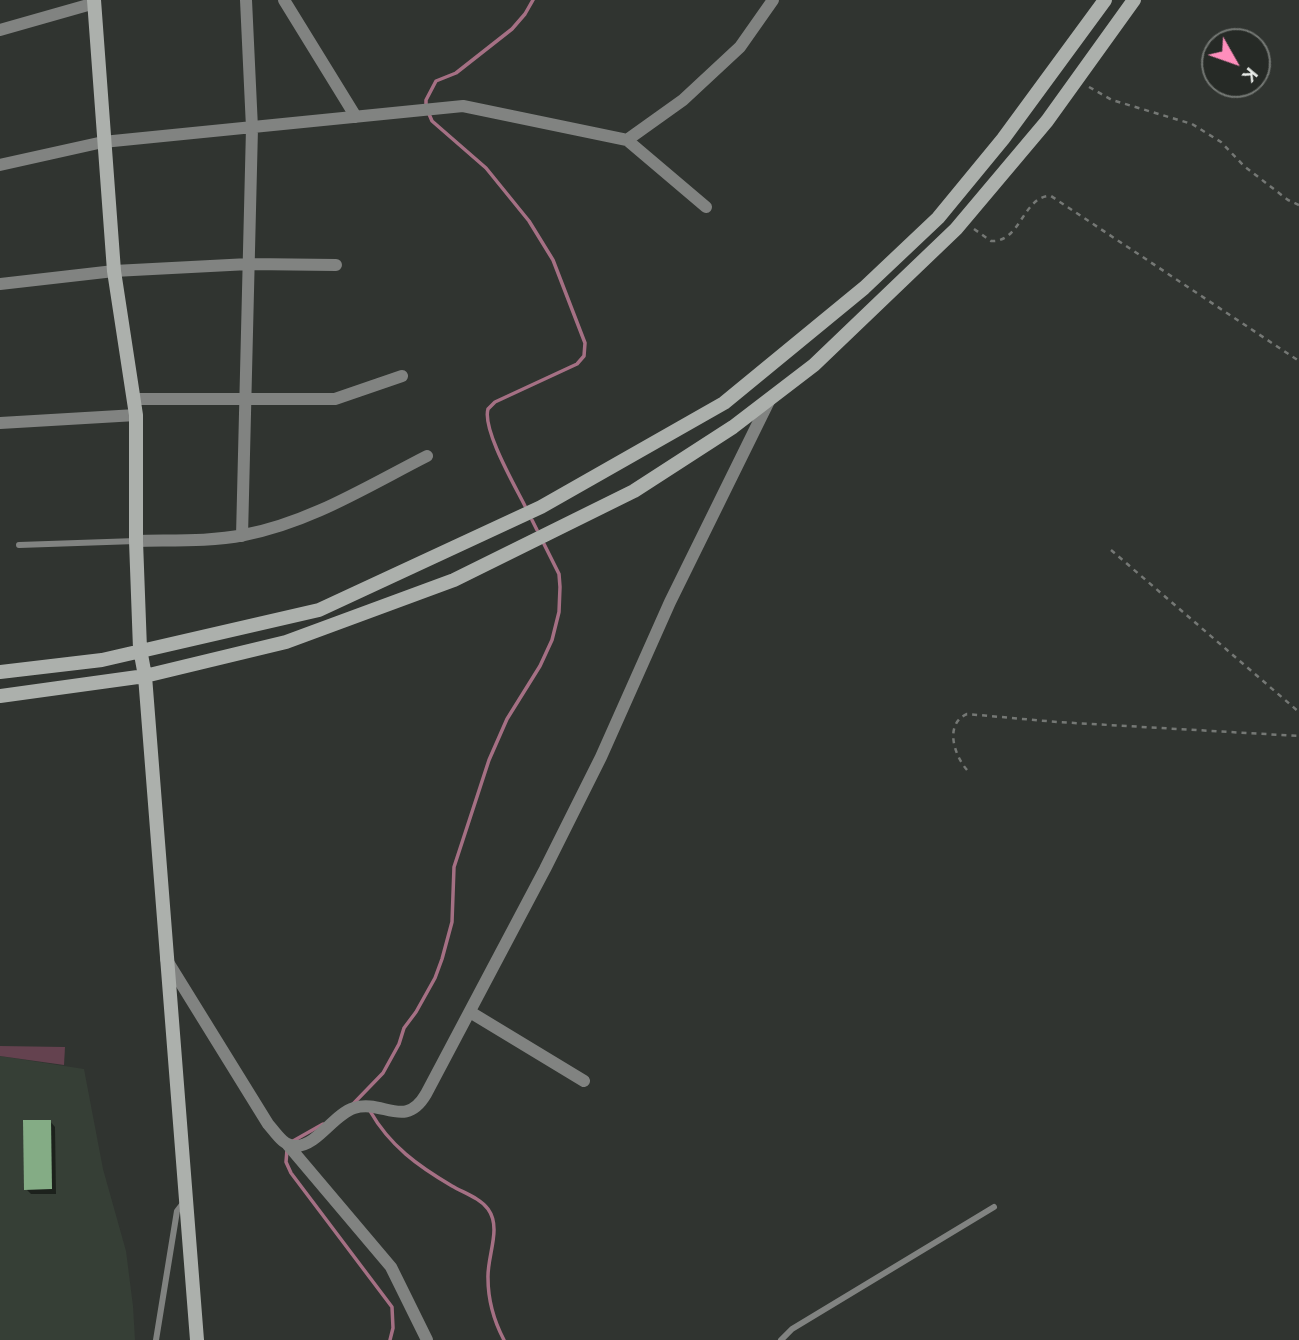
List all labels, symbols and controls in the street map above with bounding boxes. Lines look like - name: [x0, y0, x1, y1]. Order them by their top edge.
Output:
- north arrow: [1201, 28, 1271, 98]
- text: K: [1238, 63, 1263, 87]

